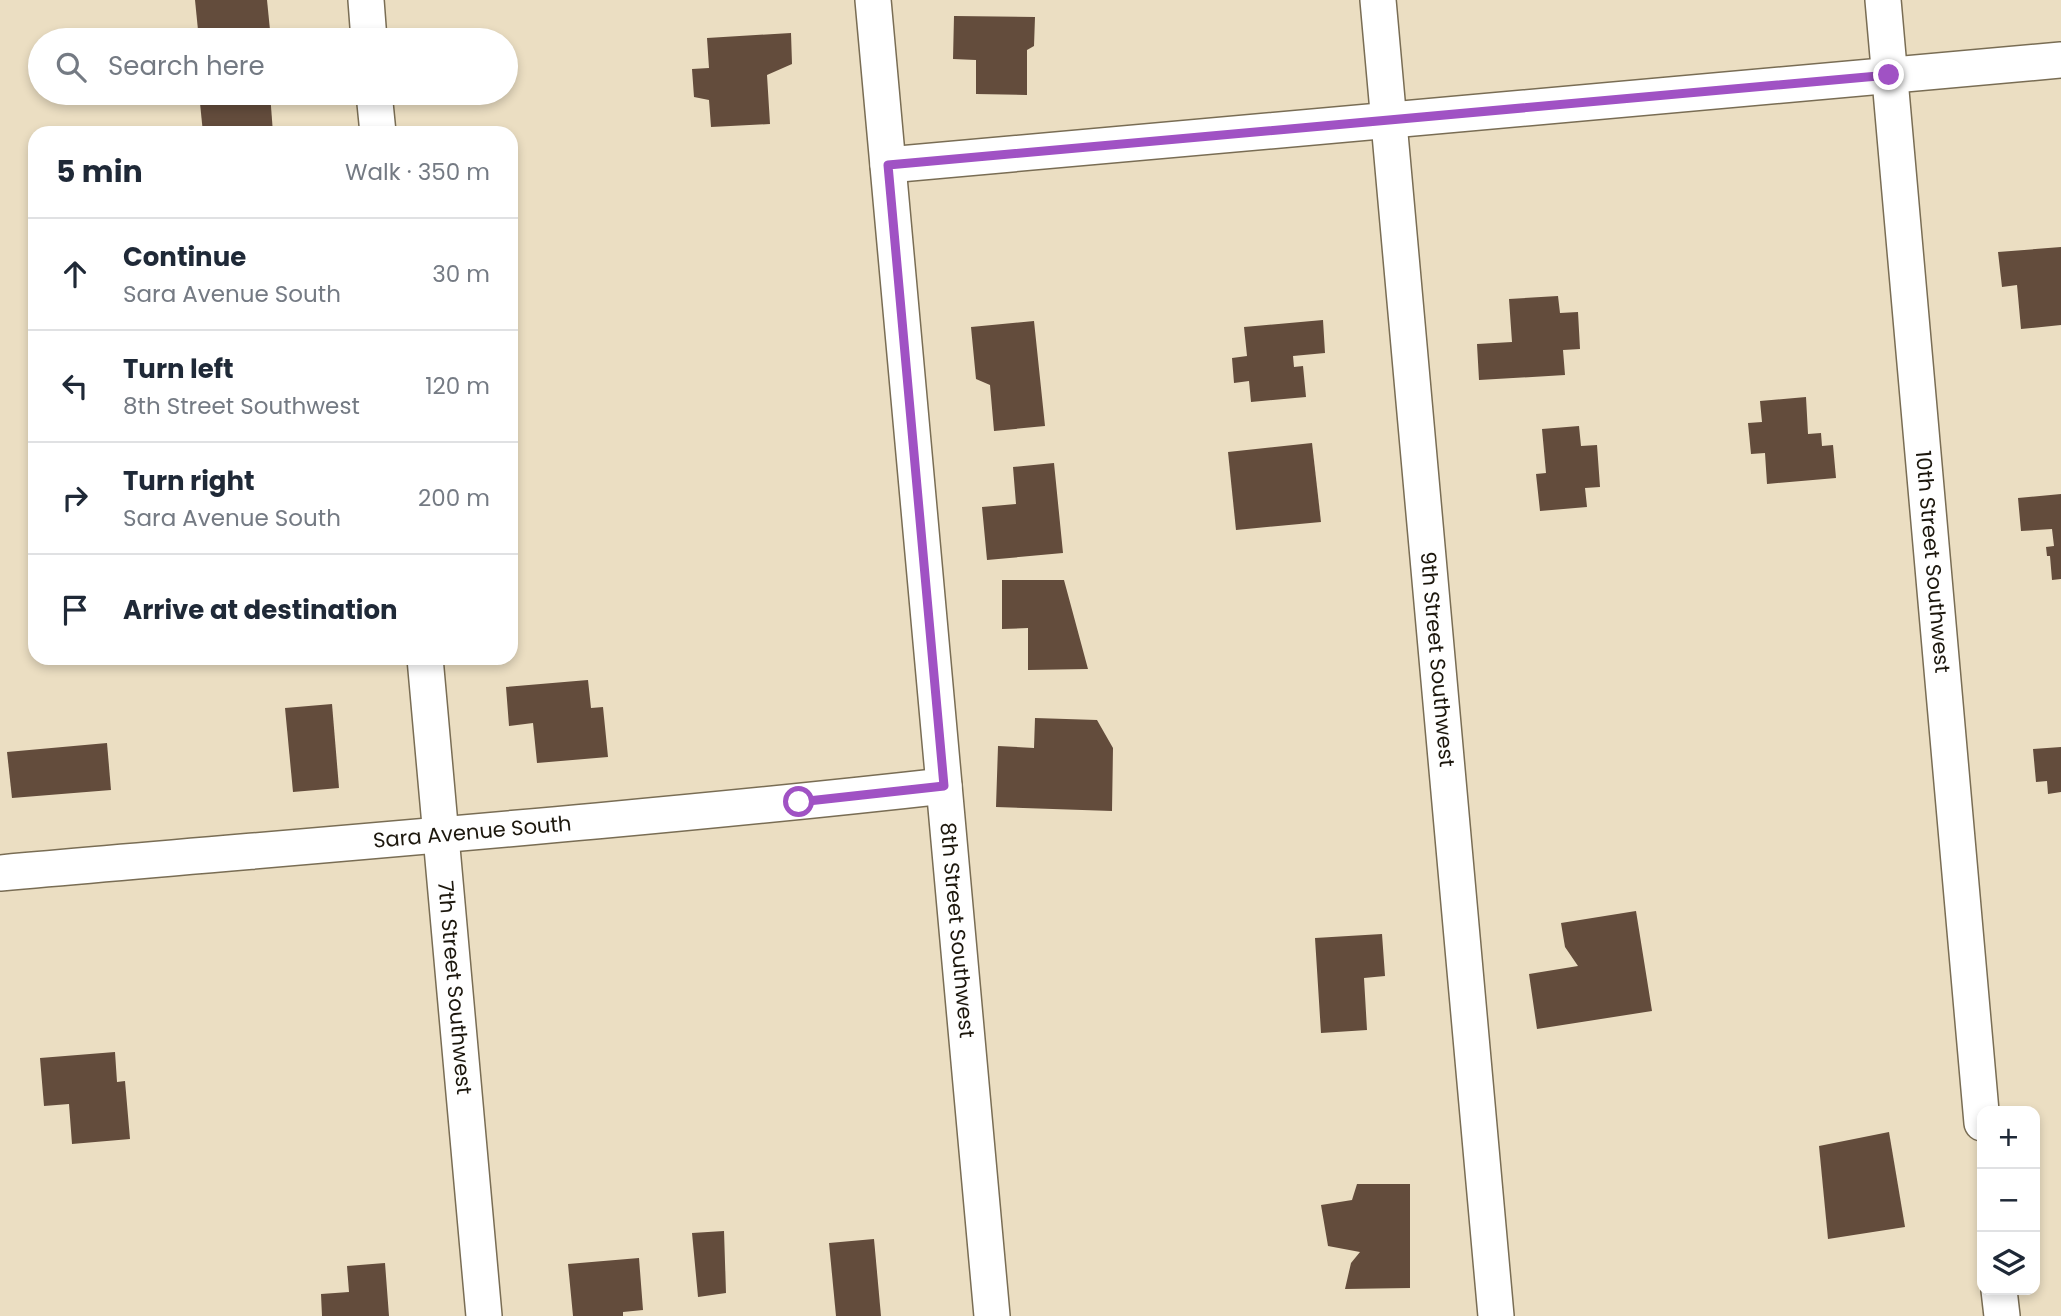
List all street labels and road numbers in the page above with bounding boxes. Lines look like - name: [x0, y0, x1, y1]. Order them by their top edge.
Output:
- street label: 10th Street Southwest: [1909, 449, 1957, 674]
- street label: 9th Street Southwest: [1414, 550, 1462, 768]
- street label: Sara Avenue South: [372, 808, 573, 855]
- street label: 8th Street Southwest: [933, 821, 982, 1039]
- street label: 7th Street Southwest: [431, 879, 479, 1096]

